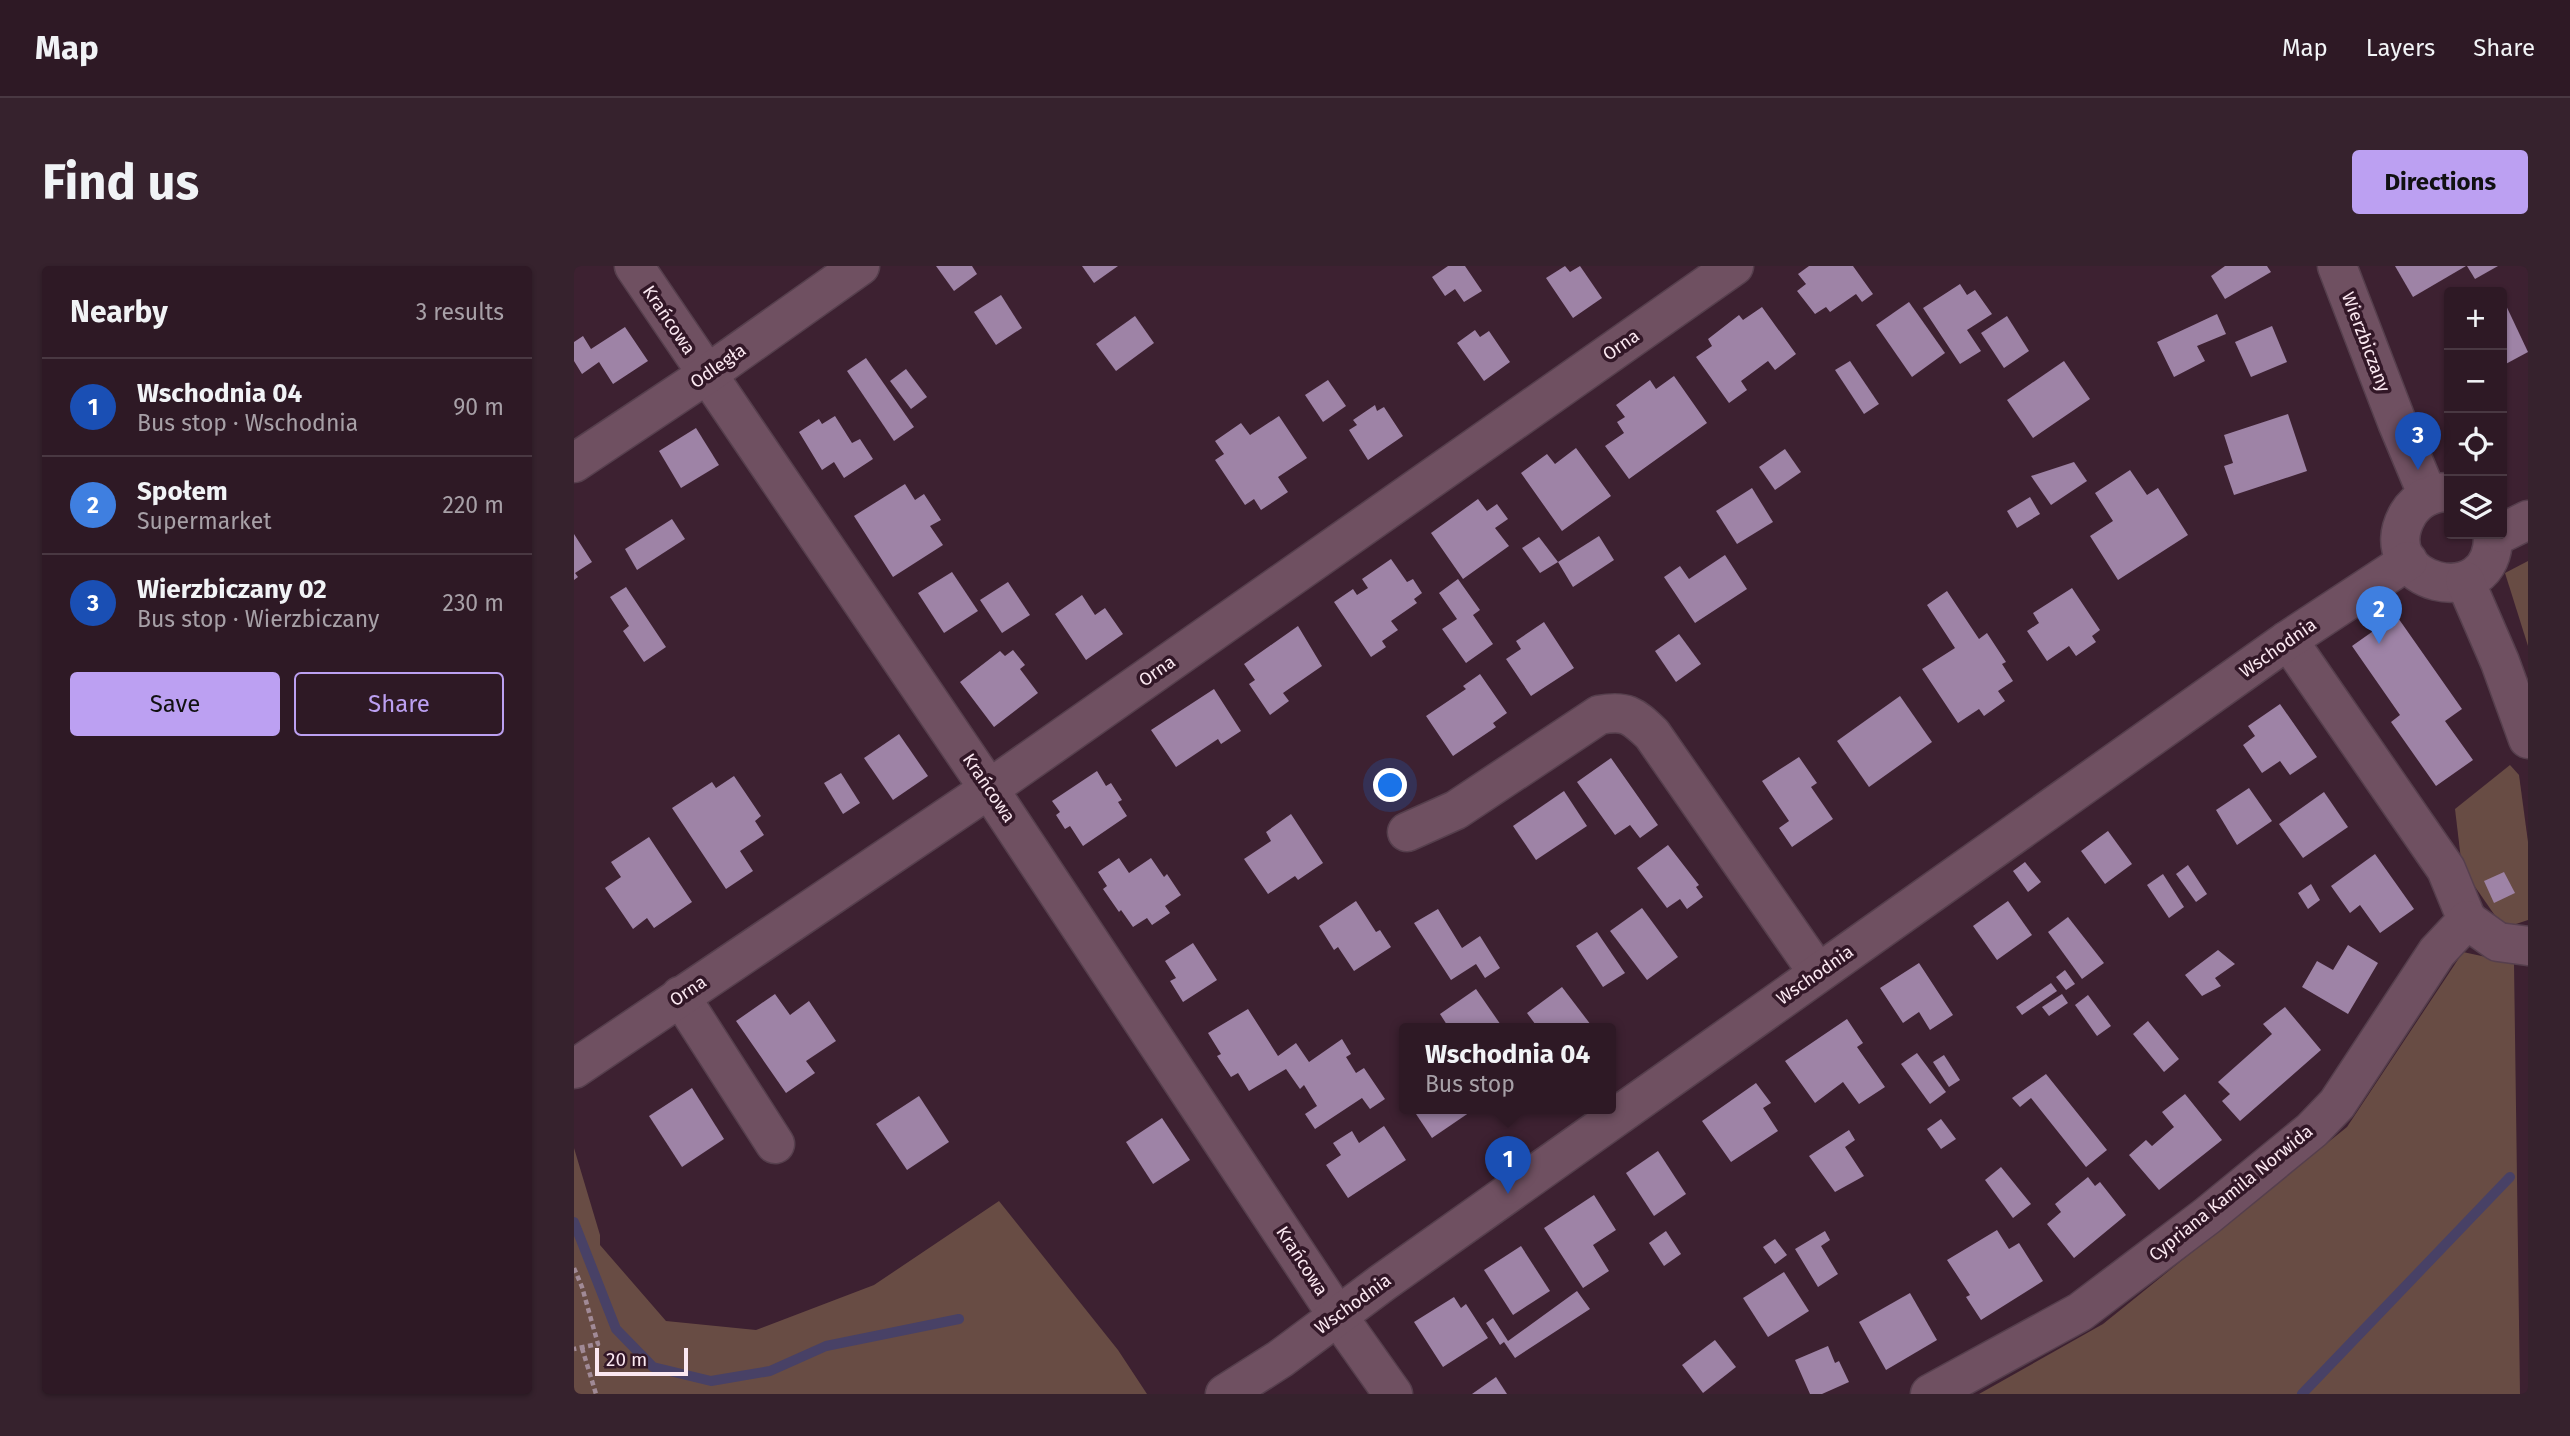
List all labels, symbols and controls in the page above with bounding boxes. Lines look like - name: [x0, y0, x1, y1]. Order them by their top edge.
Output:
- text: Map: [35, 28, 99, 68]
- text: Map: [2282, 34, 2328, 62]
- text: Layers: [2366, 34, 2435, 62]
- text: Share: [2473, 34, 2535, 62]
- button: Directions: [2352, 150, 2528, 214]
- text: Find us: [42, 153, 199, 212]
- street label: Krańcowa: [638, 281, 700, 359]
- map controls: [2444, 287, 2507, 539]
- button: +: [2444, 287, 2507, 350]
- street label: Wierzbiczany: [2337, 289, 2395, 395]
- text: Nearby: [70, 294, 168, 330]
- text: 3 results: [416, 298, 504, 326]
- street label: Orna: [1598, 325, 1644, 365]
- street label: Odległa: [686, 339, 750, 393]
- button: −: [2444, 350, 2507, 413]
- text: Wschodnia 04: [137, 378, 302, 409]
- text: 1: [88, 393, 98, 421]
- text: 90 m: [453, 393, 504, 421]
- text: Bus stop · Wschodnia: [137, 409, 358, 437]
- pin: 3: [2395, 412, 2441, 470]
- button: locate: [2444, 413, 2507, 476]
- text: Społem: [137, 476, 228, 507]
- button: layers: [2444, 476, 2507, 539]
- text: 2: [87, 491, 99, 519]
- text: 220 m: [443, 491, 504, 519]
- text: Supermarket: [137, 507, 272, 535]
- text: Wierzbiczany 02: [137, 574, 327, 605]
- pin: 2: [2356, 586, 2402, 644]
- text: 3: [87, 589, 99, 617]
- text: 230 m: [443, 589, 504, 617]
- text: Bus stop · Wierzbiczany: [137, 605, 379, 633]
- street label: Wschodnia: [2235, 613, 2321, 683]
- street label: Orna: [1134, 651, 1180, 691]
- button: Save: [70, 672, 280, 736]
- button: Share: [294, 672, 504, 736]
- street label: Krańcowa: [958, 749, 1020, 827]
- your location: [1373, 768, 1407, 802]
- street label: Wschodnia: [1772, 940, 1858, 1010]
- street label: Orna: [665, 971, 711, 1011]
- popup: [1399, 1023, 1616, 1114]
- text: Wschodnia 04: [1425, 1039, 1590, 1070]
- text: Bus stop: [1425, 1070, 1515, 1098]
- street label: Cypriana Kamila Norwida: [2145, 1120, 2317, 1266]
- pin: 1: [1485, 1136, 1531, 1194]
- street label: Krańcowa: [1271, 1222, 1333, 1300]
- street label: Wschodnia: [1311, 1269, 1395, 1339]
- scale bar: [595, 1345, 688, 1377]
- text: 20 m: [606, 1348, 647, 1371]

